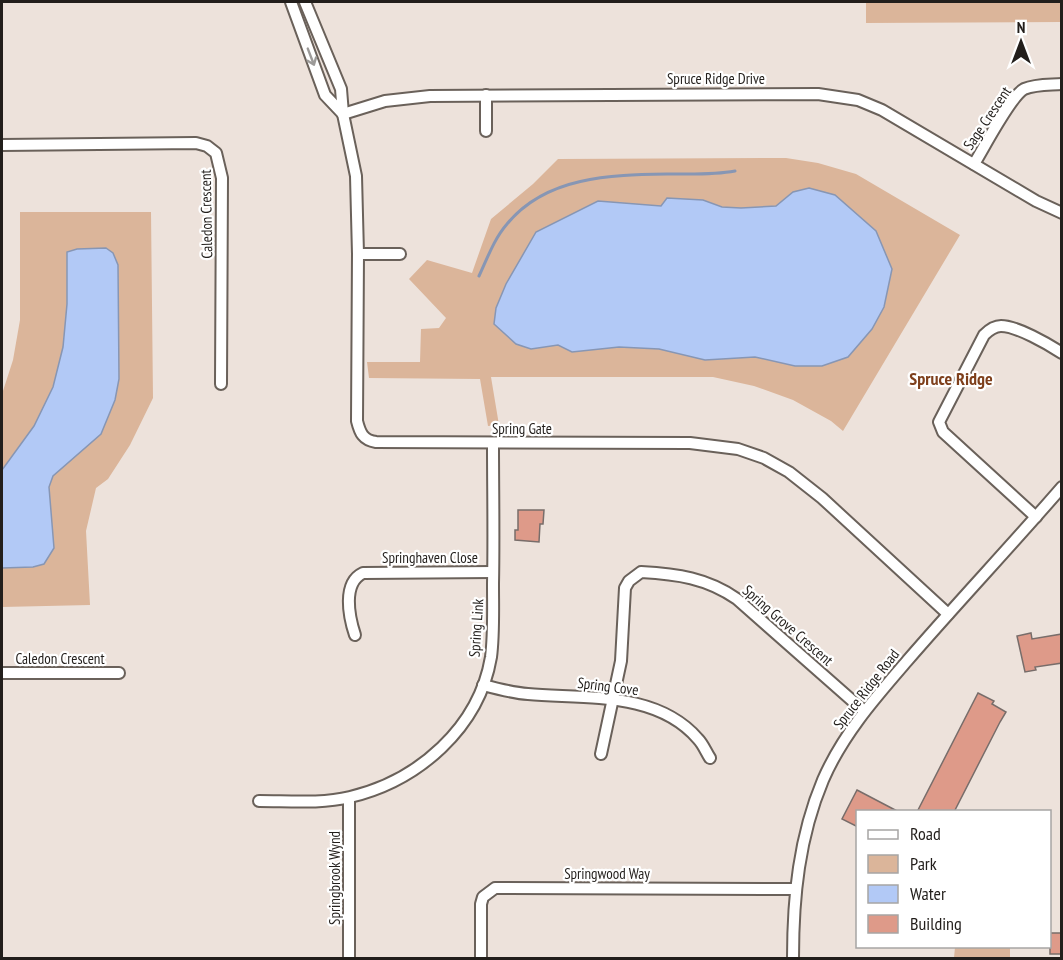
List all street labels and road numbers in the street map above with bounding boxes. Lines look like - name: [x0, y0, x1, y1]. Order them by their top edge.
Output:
- street label: Spruce Ridge Drive: [667, 69, 765, 88]
- street label: Sage Crescent: [959, 83, 1015, 153]
- street label: Caledon Crescent: [196, 169, 216, 259]
- street label: Spring Gate: [492, 419, 552, 438]
- street label: Springhaven Close: [382, 548, 478, 567]
- street label: Spring Grove Crescent: [739, 581, 837, 669]
- street label: Spring Link: [464, 598, 488, 658]
- street label: Spruce Ridge Road: [829, 645, 903, 733]
- street label: Caledon Crescent: [15, 649, 105, 668]
- street label: Spring Cove: [576, 673, 640, 699]
- street label: Springbrook Wynd: [325, 831, 344, 925]
- street label: Springwood Way: [564, 864, 650, 883]

